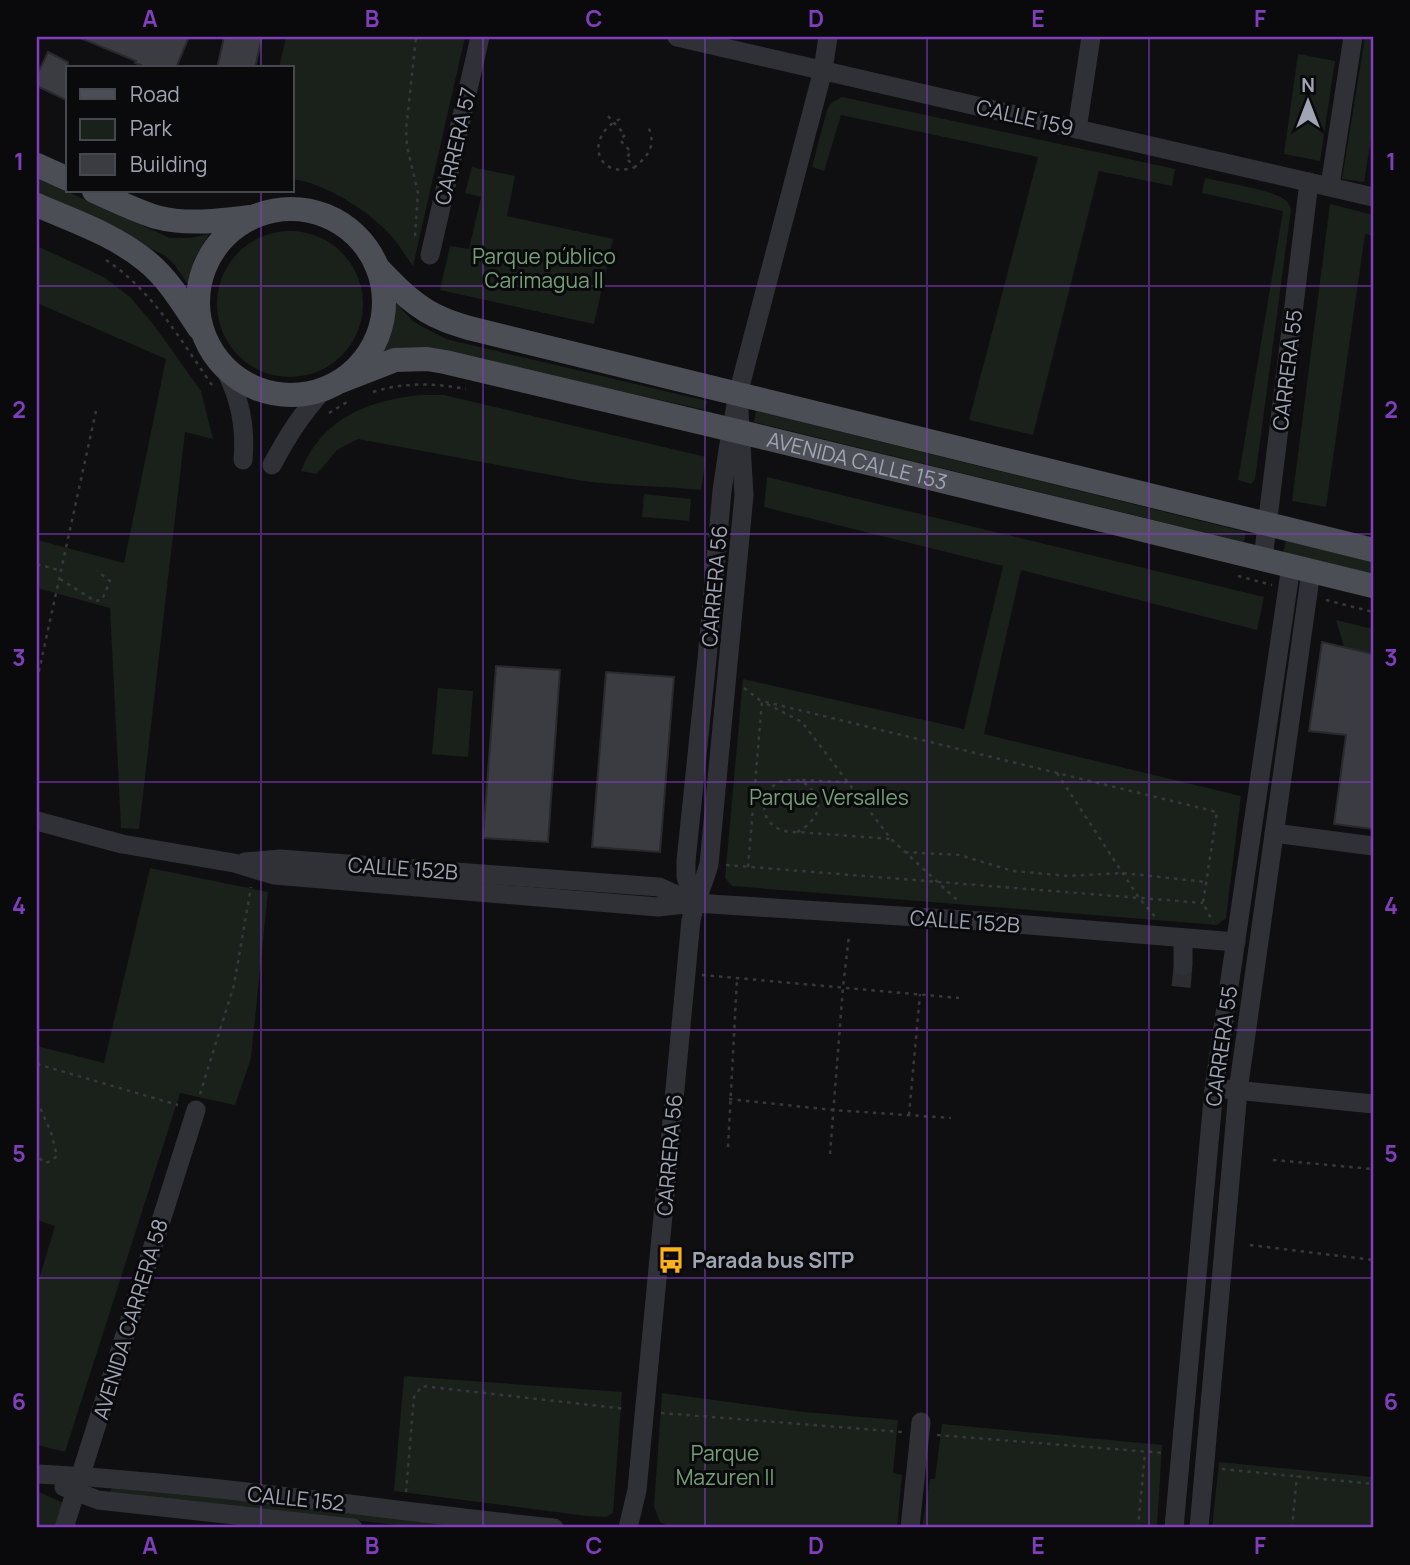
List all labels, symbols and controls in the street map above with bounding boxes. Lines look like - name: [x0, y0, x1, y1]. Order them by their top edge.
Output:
- text: A: [142, 2, 158, 34]
- text: B: [365, 2, 379, 34]
- text: C: [586, 2, 603, 34]
- text: D: [808, 2, 824, 34]
- text: E: [1031, 2, 1045, 34]
- text: F: [1254, 2, 1266, 34]
- legend: [66, 66, 294, 192]
- north arrow: [1274, 66, 1344, 136]
- text: N: [1301, 72, 1315, 98]
- text: Road: [130, 80, 180, 108]
- street label: CARRERA 57: [428, 84, 482, 208]
- street label: CALLE 159: [974, 92, 1076, 142]
- text: Park: [130, 114, 172, 142]
- text: 1: [14, 145, 24, 177]
- text: 1: [1386, 145, 1396, 177]
- text: Building: [130, 150, 207, 178]
- park label: Parque público Carimagua II: [472, 242, 616, 294]
- street label: CARRERA 55: [1266, 308, 1308, 432]
- text: 2: [12, 393, 26, 425]
- text: 2: [1384, 393, 1398, 425]
- street label: AVENIDA CALLE 153: [764, 425, 950, 496]
- street label: CARRERA 56: [695, 524, 733, 648]
- text: 3: [12, 641, 26, 673]
- text: 3: [1384, 641, 1398, 673]
- park label: Parque Versalles: [749, 783, 909, 811]
- street label: CALLE 152B: [347, 850, 459, 886]
- text: 4: [12, 889, 26, 921]
- text: 4: [1384, 889, 1398, 921]
- street label: CALLE 152B: [909, 903, 1021, 939]
- street label: CARRERA 55: [1199, 984, 1243, 1108]
- street label: CARRERA 56: [650, 1093, 688, 1217]
- text: 5: [12, 1137, 26, 1169]
- text: 5: [1384, 1137, 1398, 1169]
- street label: AVENIDA CARRERA 58: [86, 1215, 174, 1423]
- bus stop icon: Parada bus SITP: [656, 1245, 686, 1275]
- place label: Parada bus SITP: [692, 1246, 854, 1274]
- text: 6: [12, 1385, 26, 1417]
- text: 6: [1384, 1385, 1398, 1417]
- park label: Parque Mazuren II: [676, 1439, 774, 1491]
- street label: CALLE 152: [246, 1479, 346, 1517]
- text: A: [142, 1529, 158, 1561]
- text: B: [365, 1529, 379, 1561]
- text: C: [586, 1529, 603, 1561]
- text: D: [808, 1529, 824, 1561]
- text: E: [1031, 1529, 1045, 1561]
- text: F: [1254, 1529, 1266, 1561]

